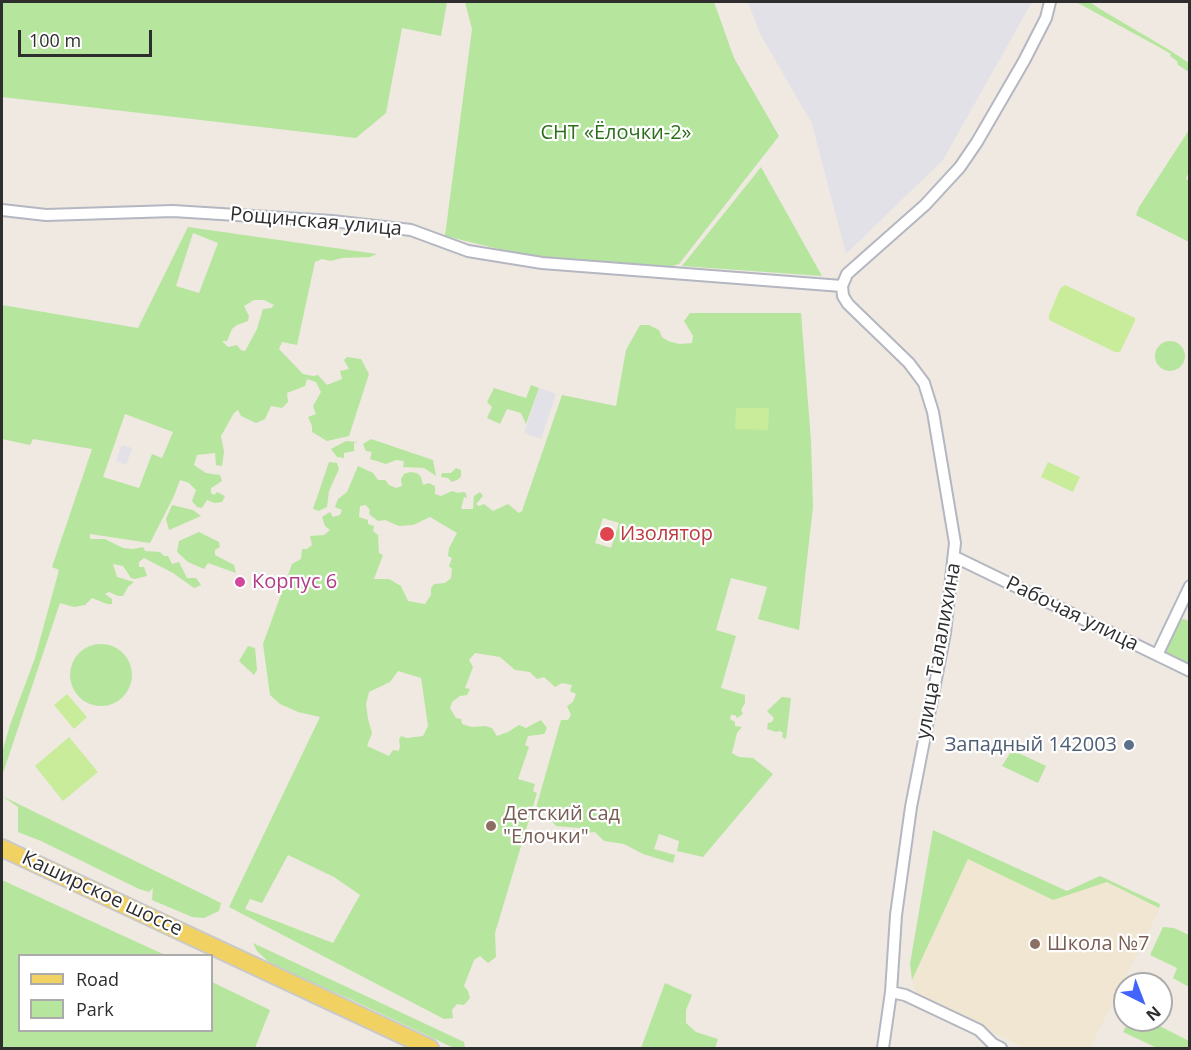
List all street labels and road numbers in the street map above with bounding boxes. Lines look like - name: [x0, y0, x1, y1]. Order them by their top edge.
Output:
- street label: Рощинская улица: [229, 203, 403, 241]
- street label: улица Талалихина: [912, 561, 966, 741]
- street label: Рабочая улица: [1002, 572, 1142, 656]
- street label: Каширское шоссе: [18, 846, 186, 942]

